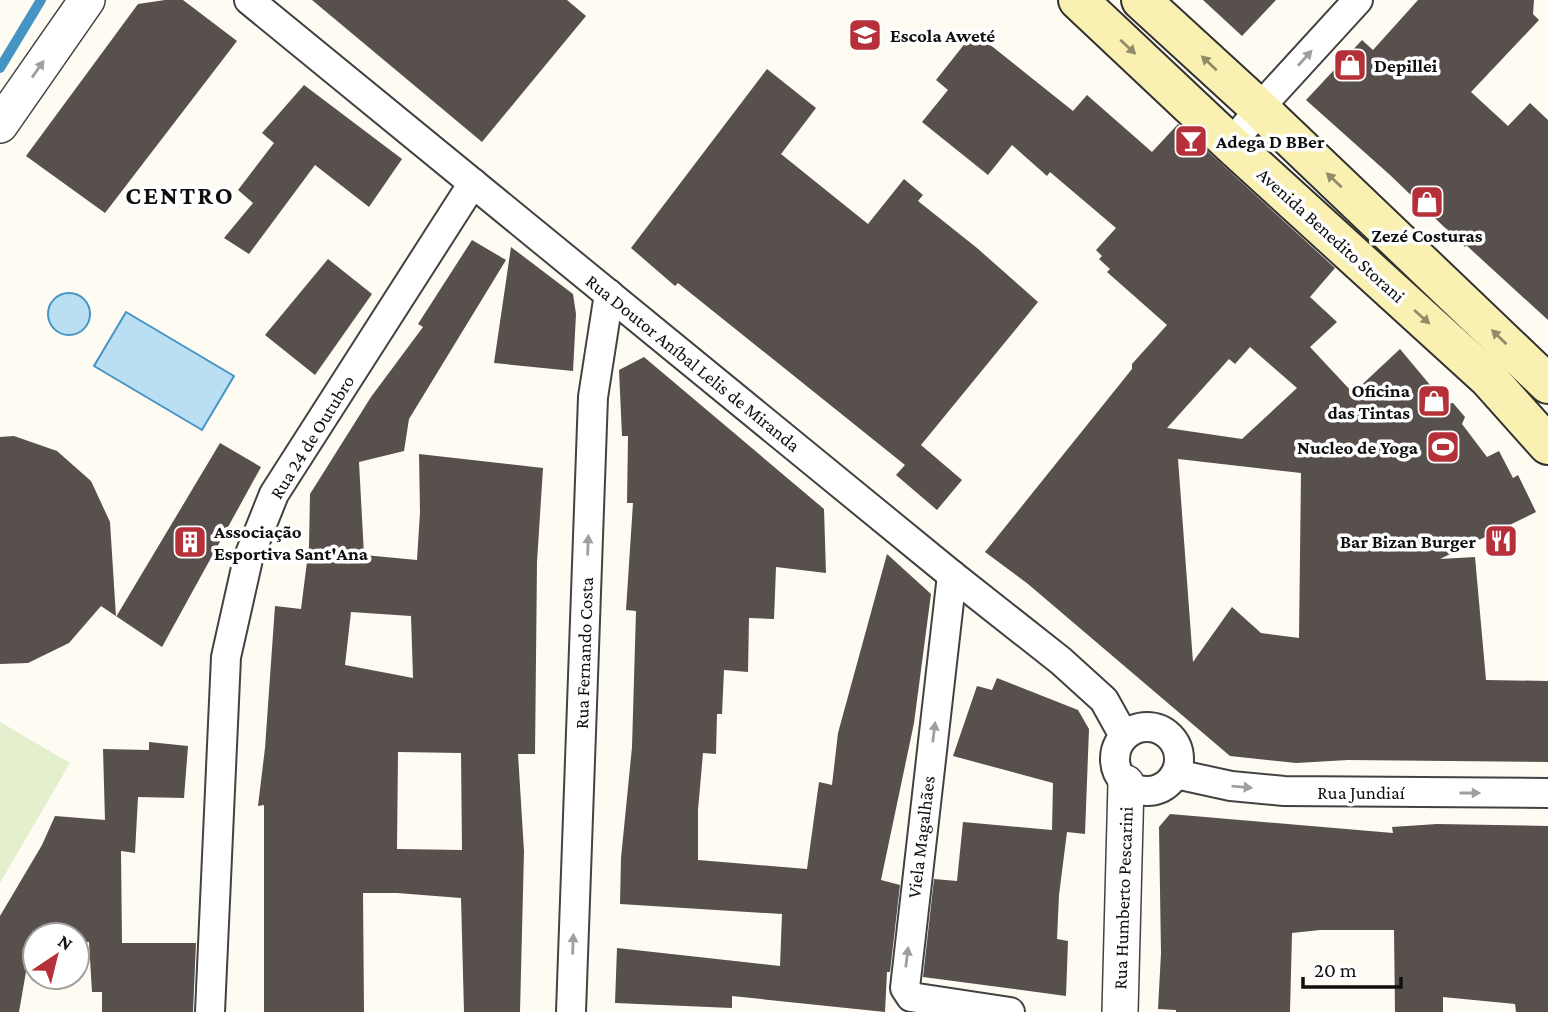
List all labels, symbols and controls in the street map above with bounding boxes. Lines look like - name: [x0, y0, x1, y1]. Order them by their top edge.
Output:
- school or university icon: Escola Aweté: [846, 16, 884, 54]
- place label: Escola Aweté: [890, 25, 995, 46]
- one-way arrow: [1119, 38, 1136, 54]
- shop icon: Depillei: [1331, 46, 1369, 84]
- one-way arrow: [1297, 49, 1313, 67]
- one-way arrow: [1200, 55, 1218, 71]
- place label: Depillei: [1374, 55, 1438, 76]
- one-way arrow: [31, 60, 45, 78]
- bar icon: Adega D BBer: [1172, 122, 1210, 160]
- place label: Adega D BBer: [1215, 131, 1325, 152]
- street label: Avenida Benedito Storani: [1253, 163, 1409, 307]
- one-way arrow: [1325, 172, 1343, 188]
- district label: CENTRO: [125, 181, 235, 210]
- shop icon: Zezé Costuras: [1408, 183, 1446, 221]
- place label: Zezé Costuras: [1371, 225, 1483, 246]
- street label: Rua Doutor Aníbal Lelis de Miranda: [582, 270, 804, 456]
- one-way arrow: [1413, 309, 1430, 324]
- one-way arrow: [1491, 329, 1508, 345]
- street label: Rua 24 de Outubro: [266, 371, 358, 503]
- place label: Oficina das Tintas: [1327, 380, 1411, 423]
- shop icon: Oficina das Tintas: [1415, 382, 1453, 420]
- sports icon: Nucleo de Yoga: [1424, 428, 1462, 466]
- place label: Nucleo de Yoga: [1297, 437, 1419, 458]
- place label: Associação Esportiva Sant'Ana: [213, 521, 369, 564]
- restaurant icon: Bar Bizan Burger: [1482, 522, 1520, 560]
- building icon: Associação Esportiva Sant'Ana: [171, 523, 209, 561]
- place label: Bar Bizan Burger: [1340, 531, 1476, 552]
- one-way arrow: [582, 534, 593, 556]
- street label: Rua Fernando Costa: [571, 576, 597, 729]
- one-way arrow: [928, 720, 939, 742]
- street label: Viela Magalhães: [903, 774, 939, 900]
- one-way arrow: [1232, 782, 1254, 793]
- street label: Rua Jundiaí: [1317, 782, 1406, 803]
- one-way arrow: [1459, 787, 1481, 799]
- street label: Rua Humberto Pescarini: [1109, 806, 1137, 990]
- north arrow: [21, 921, 91, 991]
- text: N: [54, 930, 77, 955]
- one-way arrow: [568, 933, 579, 955]
- one-way arrow: [902, 946, 913, 968]
- scale bar: [1303, 946, 1401, 990]
- text: 20 m: [1314, 958, 1357, 982]

